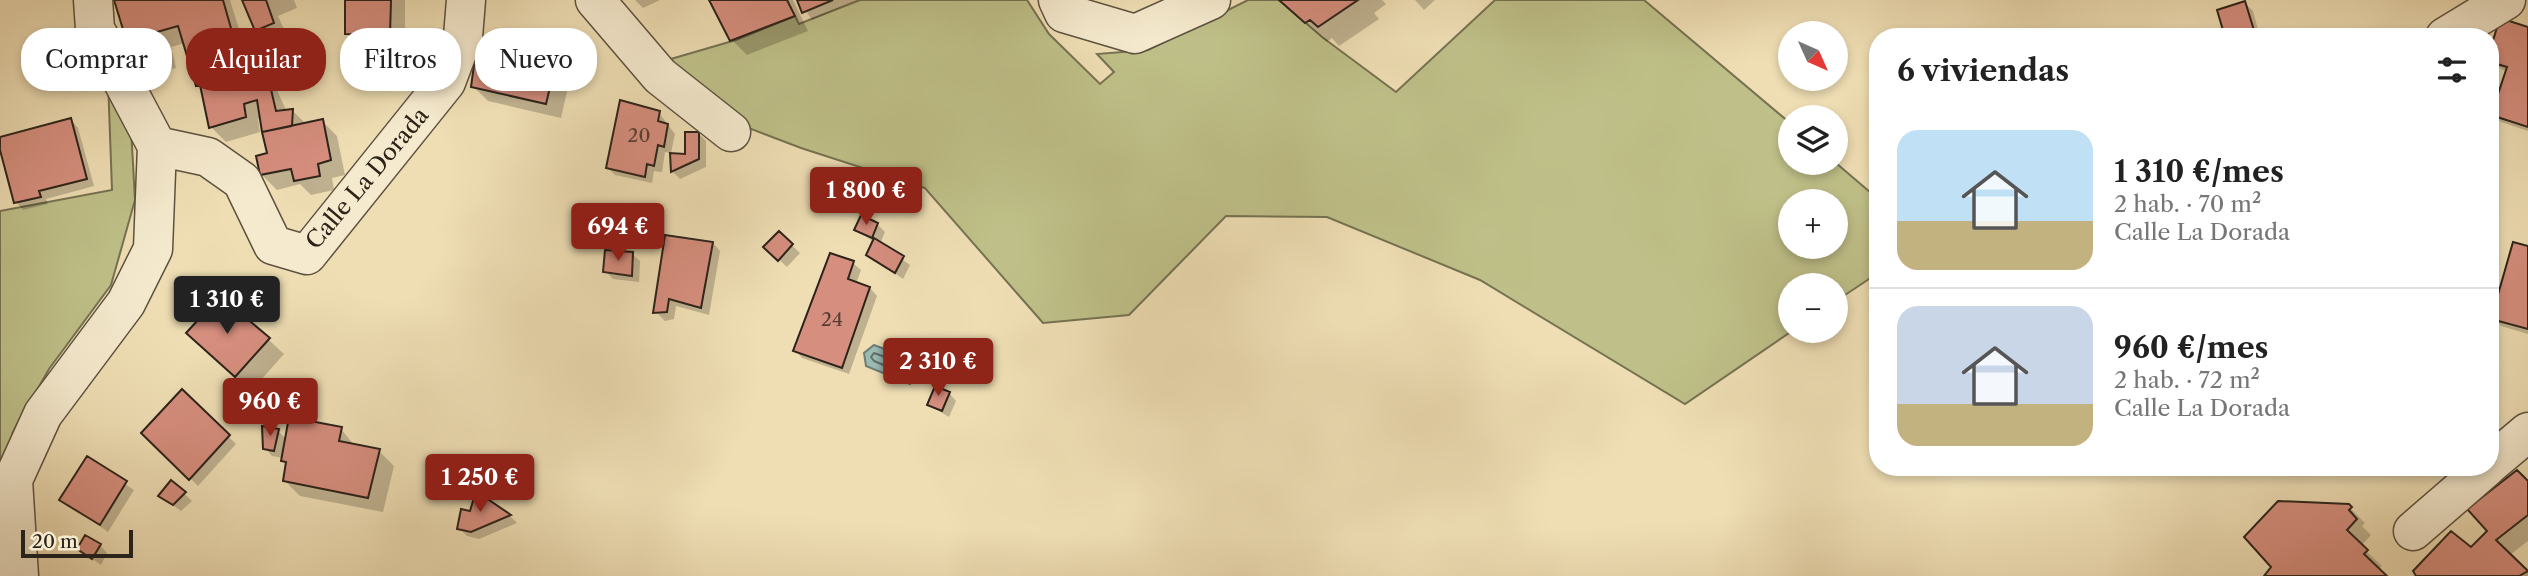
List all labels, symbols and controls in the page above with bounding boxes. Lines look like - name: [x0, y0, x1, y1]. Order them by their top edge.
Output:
- north arrow: [1778, 21, 1848, 91]
- map controls: [1778, 21, 1848, 343]
- chip: Comprar: [21, 28, 172, 91]
- chip: Alquilar: [186, 28, 326, 91]
- chip: Filtros: [340, 28, 461, 91]
- chip: Nuevo: [475, 28, 597, 91]
- icon: filters: [2433, 51, 2471, 89]
- text: 6 viviendas: [1897, 52, 2069, 89]
- street label: Calle La Dorada: [300, 101, 435, 254]
- button: layers: [1778, 105, 1848, 175]
- house number: 20: [628, 124, 650, 147]
- text: 1 310 €/mes: [2114, 153, 2284, 190]
- icon: home: [1953, 158, 2037, 242]
- pin: 1 800 €: [801, 168, 931, 227]
- text: 1 800 €: [826, 176, 906, 204]
- button: +: [1778, 189, 1848, 259]
- text: 2 hab. · 70 m²: [2114, 190, 2261, 218]
- pin: 694 €: [569, 204, 667, 263]
- text: 694 €: [587, 212, 649, 240]
- text: Calle La Dorada: [2114, 218, 2290, 246]
- button: −: [1778, 273, 1848, 343]
- pin: 1 310 €: [162, 276, 292, 336]
- text: 1 310 €: [190, 285, 264, 313]
- house number: 24: [821, 308, 843, 331]
- text: 960 €/mes: [2114, 329, 2269, 366]
- icon: home: [1953, 334, 2037, 418]
- pin: 2 310 €: [873, 338, 1003, 398]
- text: 2 310 €: [899, 347, 977, 375]
- text: 2 hab. · 72 m²: [2114, 366, 2260, 394]
- pin: 960 €: [221, 378, 319, 438]
- text: 960 €: [239, 387, 301, 415]
- text: Calle La Dorada: [2114, 394, 2290, 422]
- pin: 1 250 €: [415, 454, 545, 514]
- text: 1 250 €: [441, 463, 519, 491]
- scale bar: [21, 527, 133, 559]
- text: 20 m: [32, 530, 78, 553]

